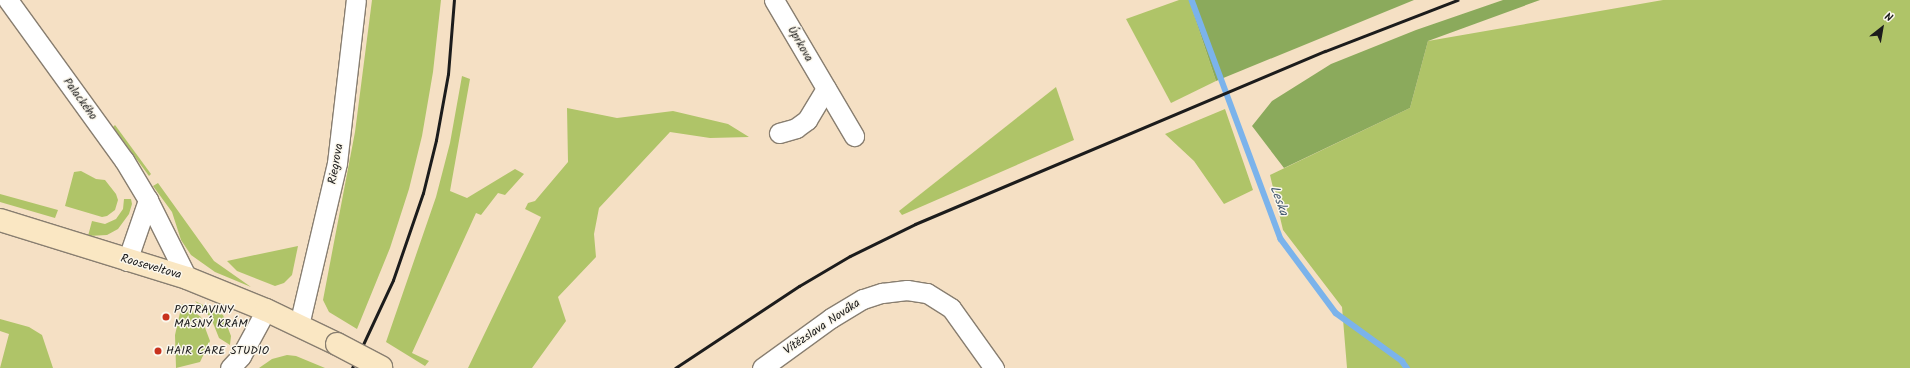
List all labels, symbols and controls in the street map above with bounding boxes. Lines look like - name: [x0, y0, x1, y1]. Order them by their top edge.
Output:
- north arrow: [1862, 8, 1902, 48]
- text: N: [1881, 8, 1896, 27]
- street label: Úprkova: [784, 24, 816, 64]
- street label: Palackého: [60, 75, 100, 123]
- street label: Riegrova: [325, 143, 347, 185]
- water label: Leska: [1265, 184, 1291, 218]
- street label: Rooseveltova: [119, 251, 183, 283]
- street label: Vítězslava Nováka: [781, 296, 863, 358]
- place label: POTRAVINY MASNÝ KRÁM: [174, 303, 248, 331]
- marker: POTRAVINY MASNÝ KRÁM: [161, 312, 171, 322]
- place label: HAIR CARE STUDIO: [166, 344, 269, 358]
- marker: HAIR CARE STUDIO: [153, 346, 163, 356]

